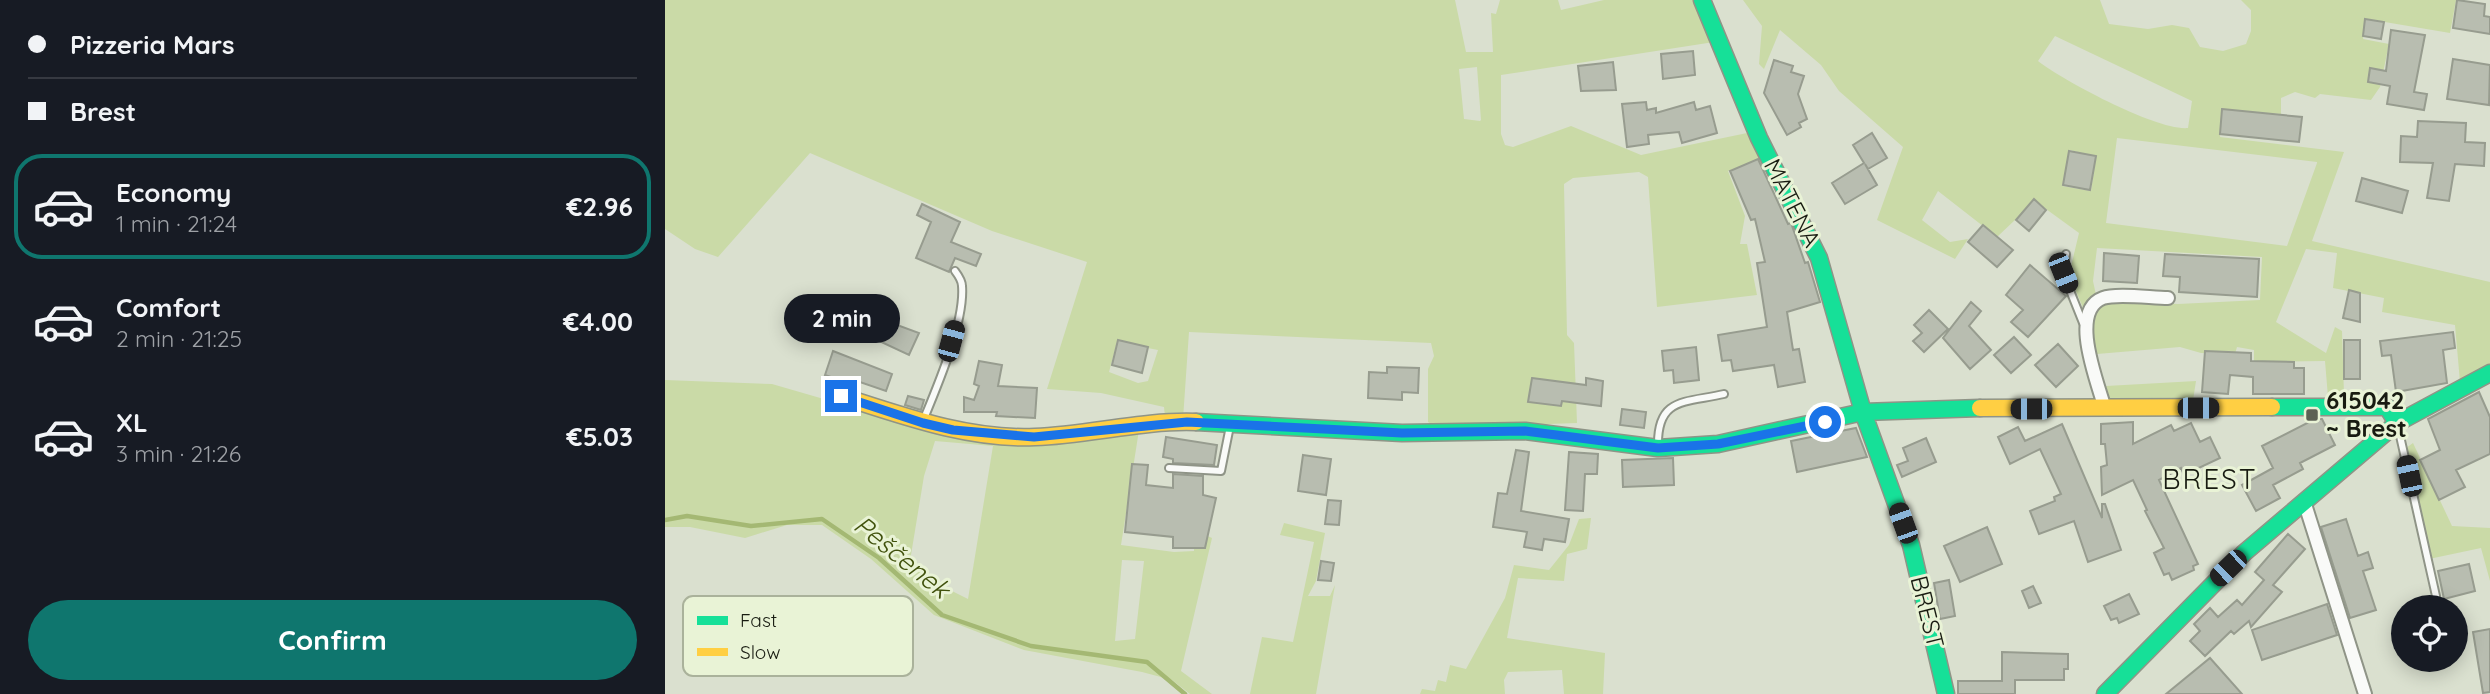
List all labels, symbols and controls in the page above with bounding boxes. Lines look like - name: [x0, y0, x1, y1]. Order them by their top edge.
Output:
- text: Pizzeria Mars: [70, 28, 235, 61]
- text: Brest: [70, 95, 136, 128]
- street label: MATENA: [1758, 153, 1828, 252]
- icon: car: [32, 175, 95, 238]
- text: Economy: [116, 176, 231, 209]
- text: €2.96: [566, 190, 633, 223]
- text: 1 min · 21:24: [116, 209, 237, 238]
- car: [2046, 250, 2081, 296]
- icon: car: [32, 290, 95, 353]
- text: Comfort: [116, 291, 221, 324]
- callout: 2 min: [783, 294, 899, 344]
- text: 2 min: [812, 304, 872, 333]
- text: €4.00: [563, 305, 633, 338]
- car: [936, 318, 967, 364]
- text: 2 min · 21:25: [116, 324, 242, 353]
- route end: [825, 380, 857, 412]
- place label: 615042 ~ Brest: [2326, 385, 2407, 443]
- car: [2178, 398, 2220, 419]
- car: [2011, 399, 2053, 420]
- icon: car: [32, 405, 95, 468]
- text: XL: [116, 406, 148, 439]
- route start: [1809, 406, 1841, 438]
- marker: 615042 ~ Brest: [2304, 407, 2320, 423]
- text: €5.03: [566, 420, 633, 453]
- text: 3 min · 21:26: [116, 439, 241, 468]
- car: [2395, 453, 2424, 499]
- district label: BREST: [2162, 461, 2258, 496]
- car: [1886, 500, 1921, 546]
- water label: Peščenek: [848, 508, 959, 607]
- car: [2206, 546, 2251, 590]
- street label: BREST: [1905, 573, 1951, 651]
- map controls: [2391, 595, 2468, 672]
- button: locate: [2391, 595, 2468, 672]
- legend: [683, 596, 913, 676]
- button: Confirm: [28, 600, 637, 680]
- text: Fast: [740, 608, 777, 632]
- text: Slow: [740, 640, 781, 664]

